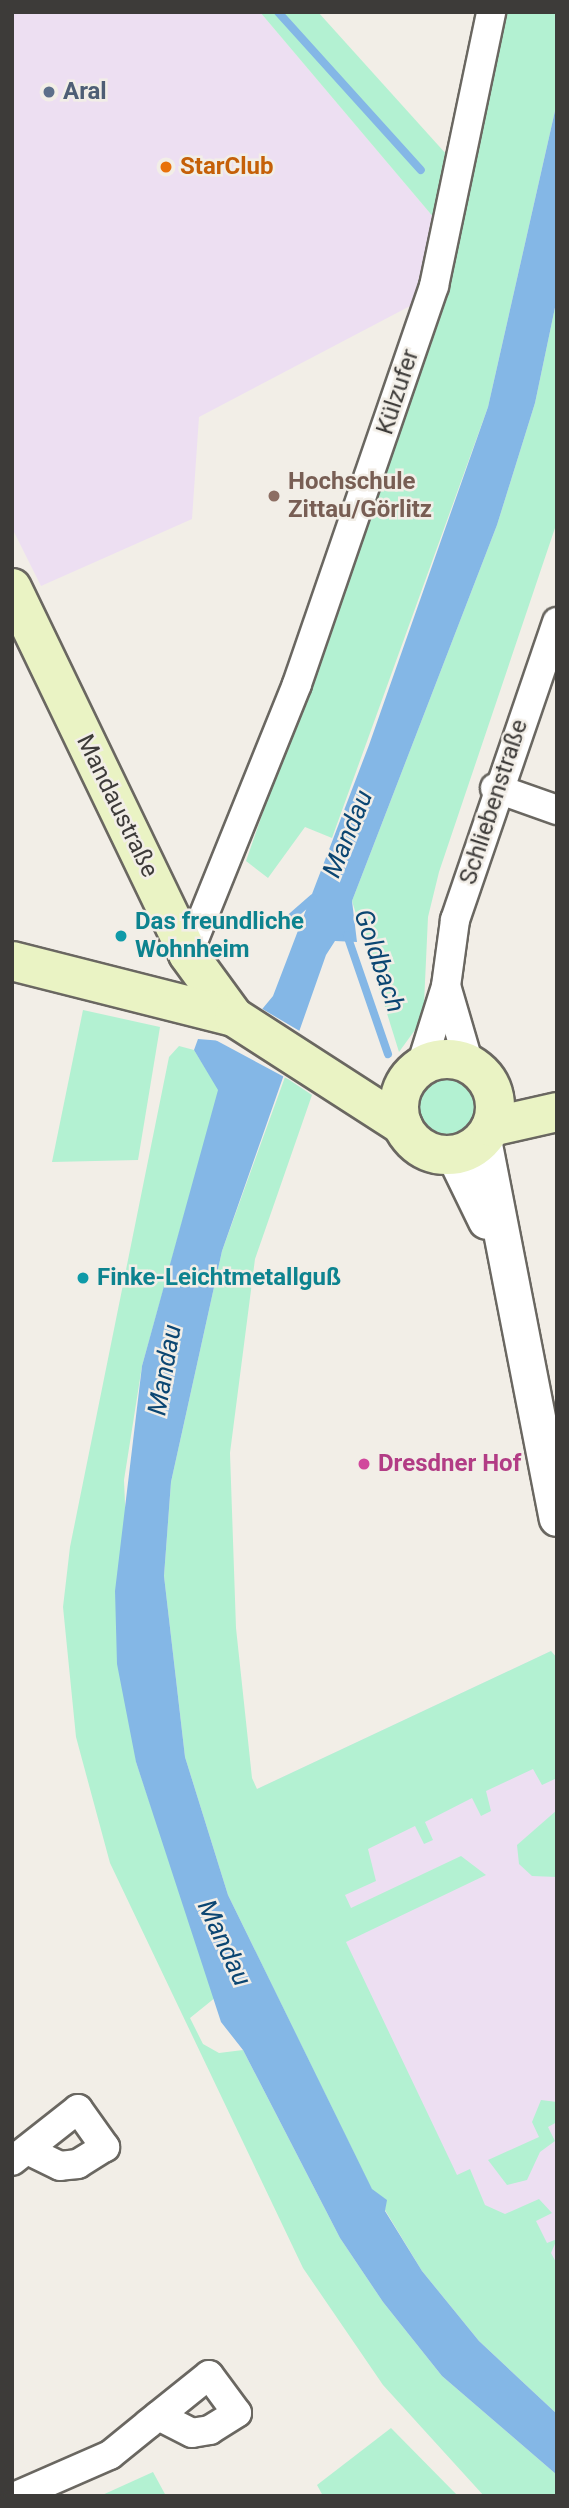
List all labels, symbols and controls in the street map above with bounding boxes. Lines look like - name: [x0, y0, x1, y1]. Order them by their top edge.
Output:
- place label: Aral: [63, 78, 107, 106]
- marker: Aral: [41, 84, 57, 100]
- place label: StarClub: [180, 153, 274, 181]
- marker: StarClub: [158, 159, 174, 175]
- street label: Külzufer: [371, 346, 425, 438]
- place label: Hochschule Zittau/Görlitz: [288, 468, 432, 524]
- marker: Hochschule Zittau/Görlitz: [266, 488, 282, 504]
- street label: Schliebenstraße: [454, 716, 534, 888]
- street label: Mandaustraße: [70, 730, 164, 882]
- water label: Mandau: [316, 786, 380, 882]
- water label: Goldbach: [347, 905, 411, 1017]
- place label: Das freundliche Wohnheim: [135, 908, 304, 964]
- marker: Das freundliche Wohnheim: [113, 928, 129, 944]
- place label: Finke-Leichtmetallguß: [97, 1264, 341, 1292]
- marker: Finke-Leichtmetallguß: [75, 1270, 91, 1286]
- water label: Mandau: [142, 1322, 188, 1418]
- place label: Dresdner Hof: [378, 1450, 521, 1478]
- marker: Dresdner Hof: [356, 1456, 372, 1472]
- water label: Mandau: [191, 1895, 257, 1991]

